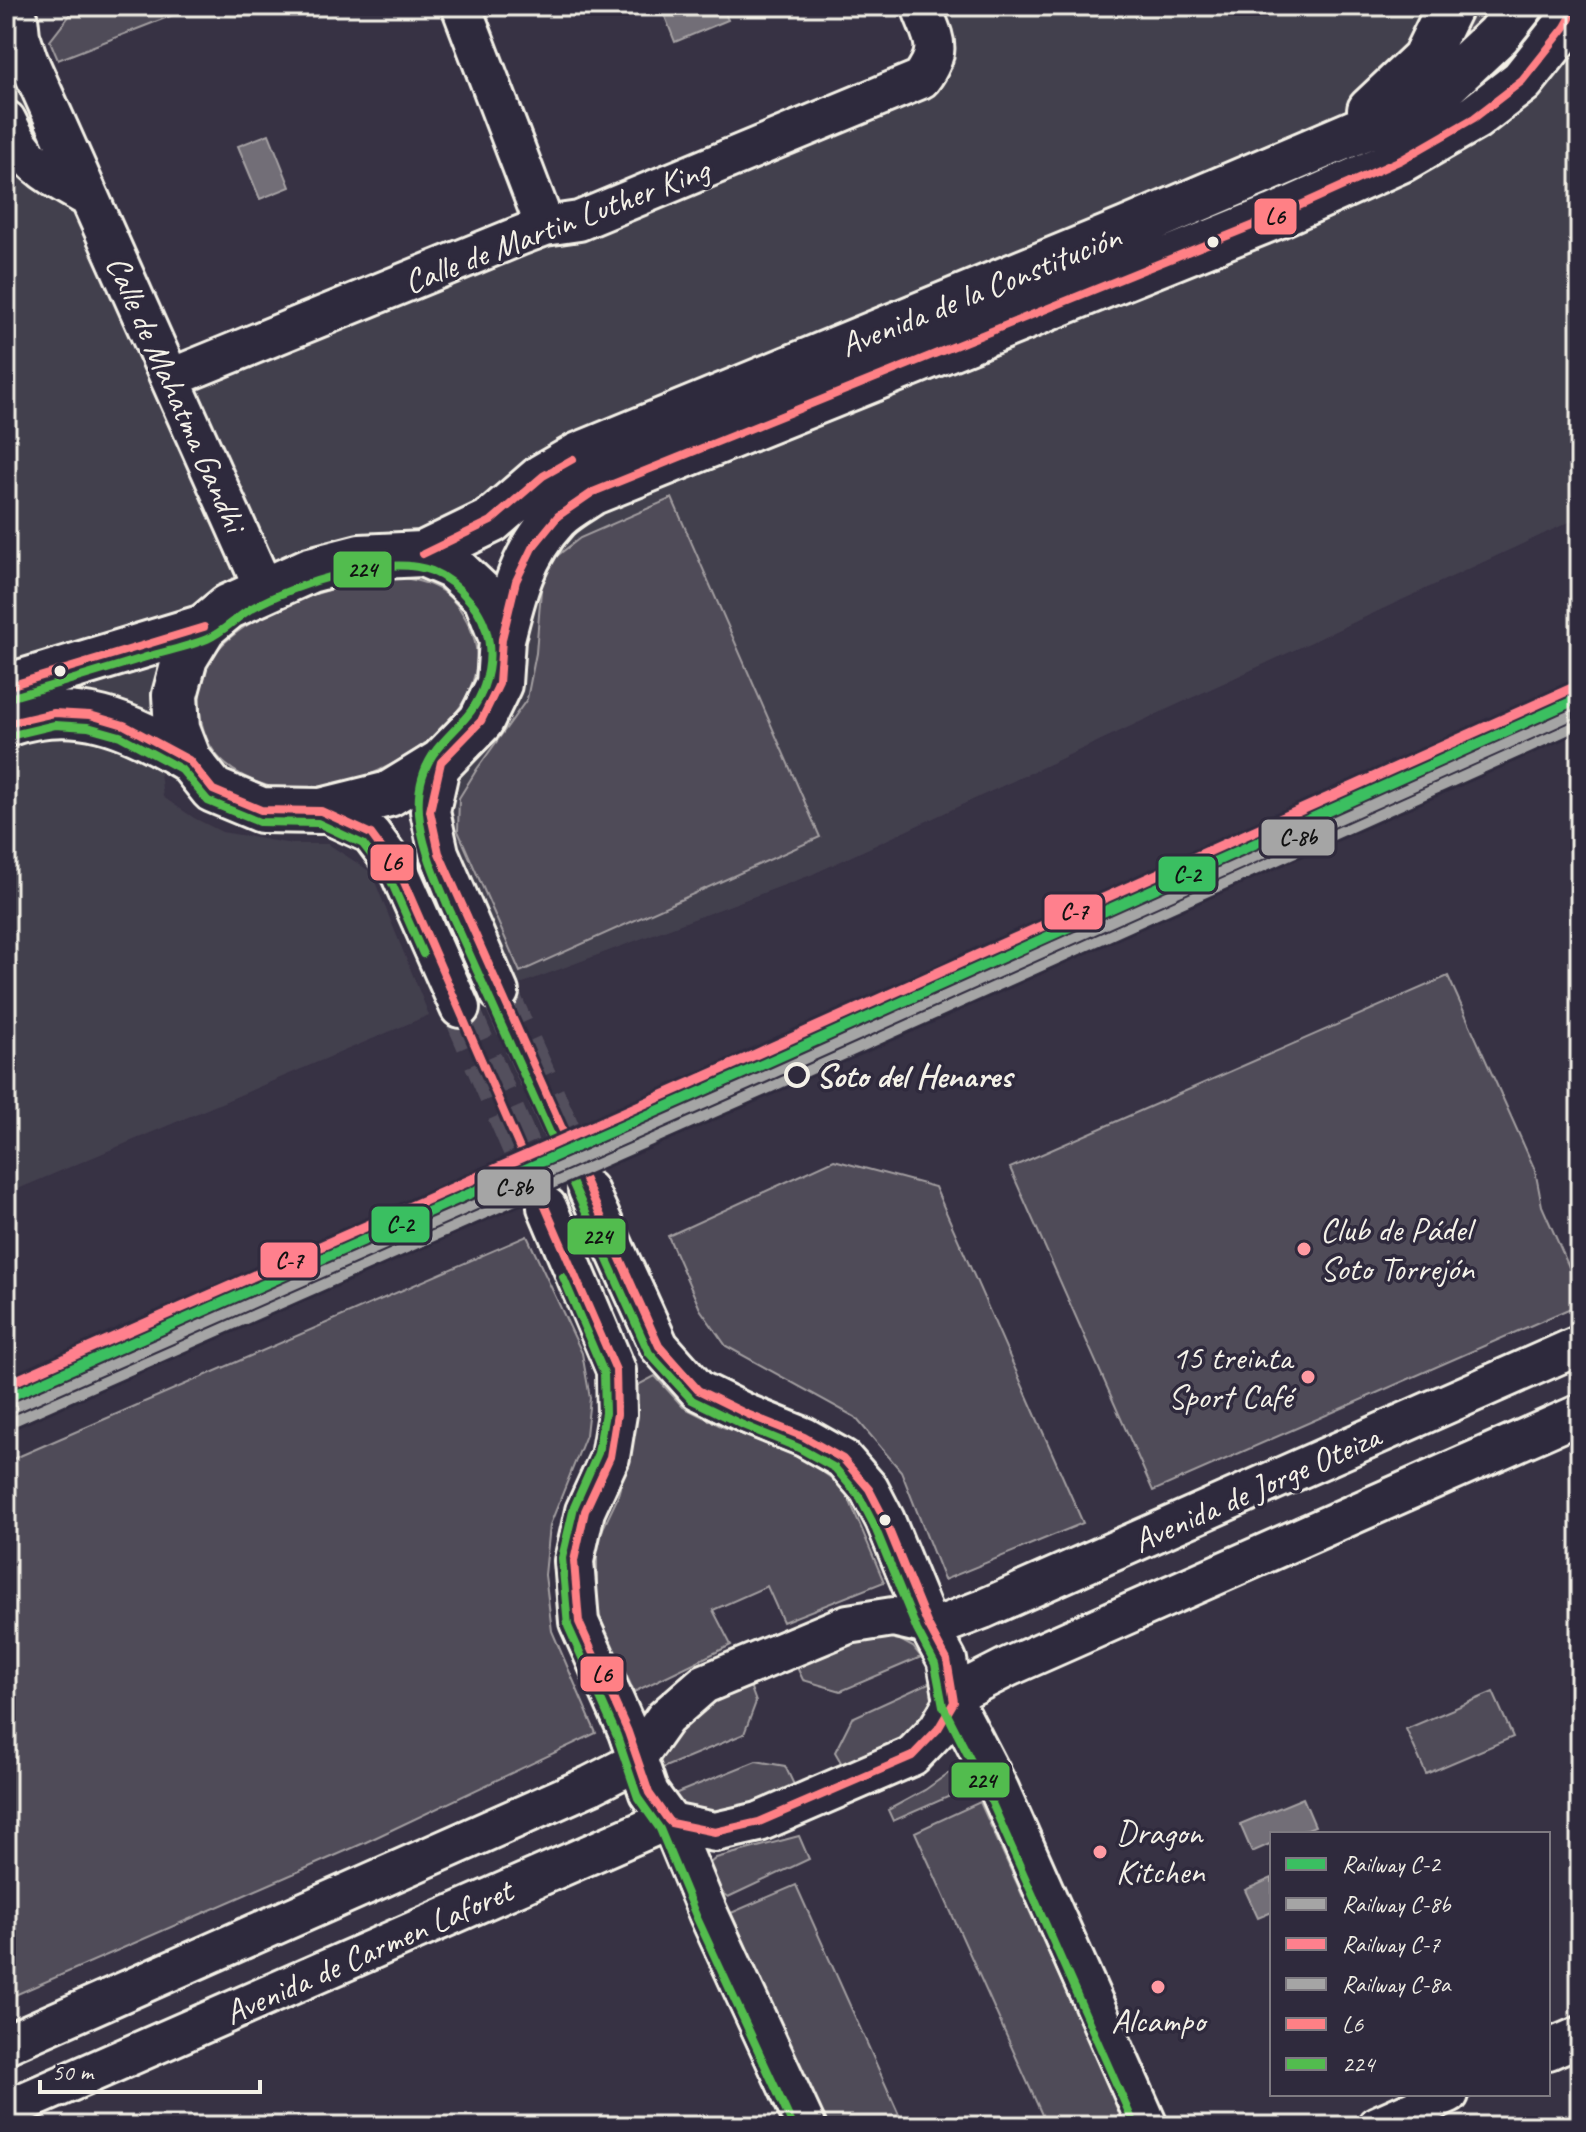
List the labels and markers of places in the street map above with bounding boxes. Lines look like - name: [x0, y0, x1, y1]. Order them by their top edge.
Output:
- unlabelled marker: [1205, 234, 1221, 250]
- unlabelled marker: [52, 663, 68, 679]
- place label: Soto del Henares: [816, 1054, 1015, 1097]
- marker: Soto del Henares: [785, 1063, 809, 1087]
- place label: Club de Pádel Soto Torrejón: [1320, 1208, 1477, 1290]
- marker: Club de Pádel Soto Torrejón: [1295, 1240, 1313, 1258]
- place label: 15 treinta Sport Café: [1168, 1336, 1297, 1418]
- marker: 15 treinta Sport Café: [1299, 1368, 1317, 1386]
- unlabelled marker: [877, 1512, 893, 1528]
- place label: Dragon Kitchen: [1116, 1811, 1206, 1893]
- marker: Dragon Kitchen: [1091, 1843, 1109, 1861]
- marker: Alcampo: [1149, 1978, 1167, 1996]
- place label: Alcampo: [1111, 1999, 1209, 2042]

